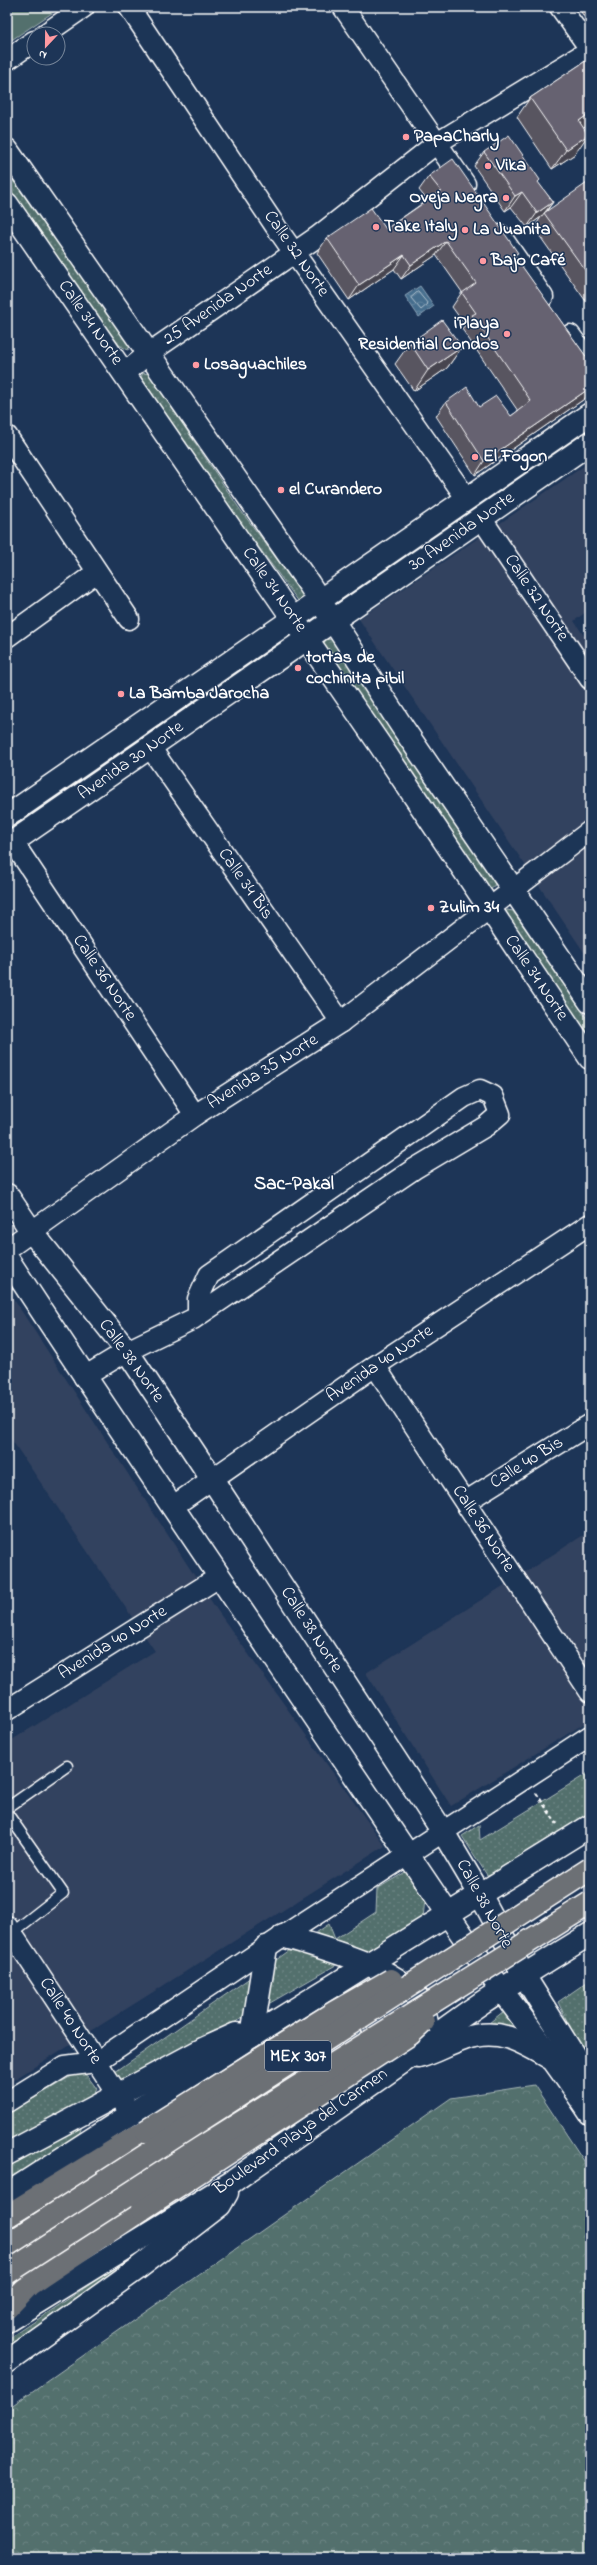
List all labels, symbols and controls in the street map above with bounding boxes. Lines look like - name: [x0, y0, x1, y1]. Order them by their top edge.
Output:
- north arrow: [26, 26, 66, 66]
- text: N: [36, 46, 49, 63]
- place label: PapaCharly: [414, 124, 499, 151]
- marker: PapaCharly: [401, 132, 411, 142]
- place label: Vika: [495, 153, 526, 179]
- marker: Vika: [483, 161, 493, 171]
- place label: Oveja Negra: [409, 185, 498, 212]
- marker: Oveja Negra: [501, 193, 511, 203]
- street label: Calle 32 Norte: [257, 205, 336, 303]
- place label: Take Italy: [384, 214, 458, 241]
- place label: La Juanita: [473, 217, 551, 243]
- marker: Take Italy: [371, 222, 381, 232]
- marker: La Juanita: [460, 225, 470, 235]
- place label: Bajo Café: [490, 248, 566, 274]
- marker: Bajo Café: [478, 256, 488, 266]
- street label: 25 Avenida Norte: [158, 257, 279, 352]
- street label: Calle 34 Norte: [51, 275, 130, 372]
- place label: iPlaya Residential Condos: [358, 311, 499, 358]
- marker: iPlaya Residential Condos: [502, 329, 512, 339]
- place label: Losaguachiles: [204, 352, 307, 379]
- marker: Losaguachiles: [191, 360, 201, 370]
- place label: El Fogon: [483, 444, 547, 471]
- marker: El Fogon: [470, 452, 480, 462]
- place label: el Curandero: [289, 477, 382, 503]
- marker: el Curandero: [276, 485, 286, 495]
- street label: 30 Avenida Norte: [404, 485, 521, 578]
- street label: Calle 34 Norte: [235, 542, 314, 639]
- street label: Calle 32 Norte: [497, 549, 575, 648]
- place label: tortas de cochinita pibil: [305, 645, 404, 692]
- marker: tortas de cochinita pibil: [293, 663, 303, 673]
- place label: La Bamba Jarocha: [129, 681, 269, 707]
- marker: La Bamba Jarocha: [116, 689, 126, 699]
- street label: Avenida 30 Norte: [73, 714, 190, 807]
- street label: Calle 34 Bis: [211, 843, 279, 925]
- place label: Zulim 34: [439, 895, 500, 921]
- marker: Zulim 34: [426, 903, 436, 913]
- street label: Calle 36 Norte: [65, 930, 143, 1027]
- street label: Calle 34 Norte: [498, 930, 575, 1027]
- street label: Avenida 35 Norte: [202, 1027, 324, 1117]
- district label: Sac-Pakal: [254, 1171, 334, 1198]
- street label: Calle 38 Norte: [92, 1314, 171, 1409]
- street label: Avenida 40 Norte: [321, 1318, 439, 1409]
- street label: Calle 40 Bis: [485, 1430, 569, 1496]
- street label: Calle 36 Norte: [445, 1480, 521, 1578]
- street label: Calle 38 Norte: [273, 1582, 349, 1679]
- street label: Avenida 40 Norte: [54, 1599, 173, 1687]
- street label: Calle 38 Norte: [449, 1855, 520, 1954]
- street label: Calle 40 Norte: [32, 1972, 108, 2070]
- road number: MEX 307: [265, 2041, 331, 2071]
- street label: Boulevard Playa del Carmen: [208, 2062, 394, 2203]

